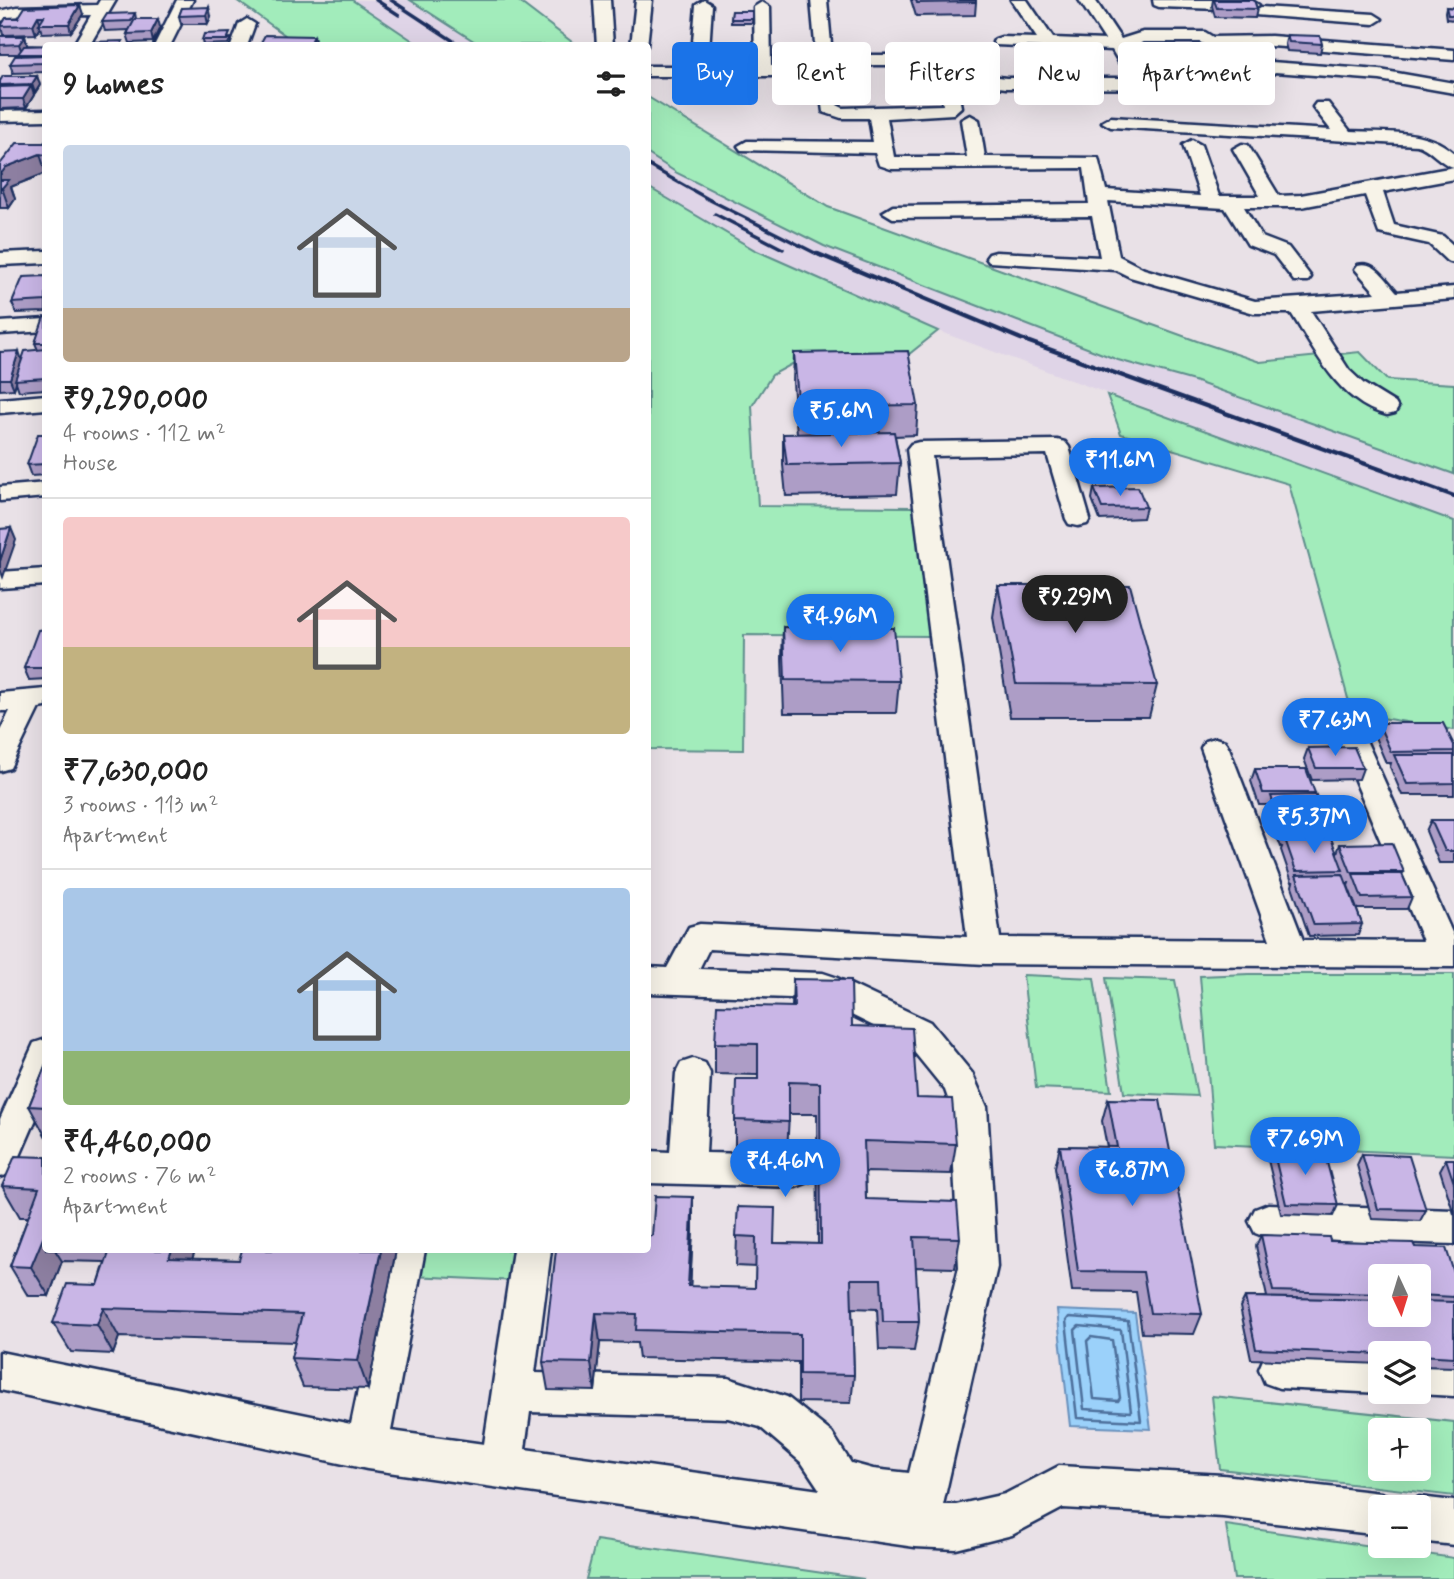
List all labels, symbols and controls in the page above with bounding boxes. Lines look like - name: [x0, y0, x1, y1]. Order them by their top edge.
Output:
- chip: Buy: [672, 42, 758, 105]
- chip: Rent: [772, 42, 871, 105]
- chip: Filters: [885, 42, 1000, 105]
- chip: New: [1014, 42, 1104, 105]
- chip: Apartment: [1118, 42, 1275, 105]
- text: 9 homes: [63, 65, 164, 104]
- icon: filters: [592, 65, 630, 103]
- icon: home: [284, 190, 410, 316]
- text: ₹9,290,000: [63, 380, 208, 419]
- pin: ₹5.6M: [792, 390, 890, 449]
- text: ₹5.6M: [809, 397, 873, 427]
- text: 4 rooms · 112 m²: [63, 419, 226, 449]
- pin: ₹11.6M: [1063, 438, 1177, 498]
- text: ₹11.6M: [1085, 446, 1155, 476]
- text: House: [63, 449, 117, 479]
- icon: home: [284, 562, 410, 688]
- pin: ₹9.29M: [1018, 576, 1132, 635]
- text: ₹9.29M: [1038, 583, 1112, 613]
- pin: ₹4.96M: [783, 594, 897, 654]
- text: ₹4.96M: [802, 602, 878, 632]
- pin: ₹7.63M: [1278, 698, 1392, 758]
- text: ₹7.63M: [1298, 706, 1372, 736]
- text: ₹7,630,000: [63, 752, 209, 791]
- text: 3 rooms · 113 m²: [63, 791, 218, 821]
- pin: ₹5.37M: [1257, 796, 1371, 855]
- text: ₹5.37M: [1277, 803, 1351, 833]
- text: Apartment: [63, 821, 168, 851]
- icon: home: [284, 933, 410, 1059]
- pin: ₹7.69M: [1248, 1118, 1362, 1177]
- text: ₹4,460,000: [63, 1123, 212, 1162]
- text: ₹7.69M: [1266, 1125, 1344, 1155]
- pin: ₹4.46M: [728, 1140, 842, 1199]
- text: ₹4.46M: [746, 1147, 824, 1177]
- pin: ₹6.87M: [1075, 1148, 1189, 1208]
- text: ₹6.87M: [1095, 1156, 1169, 1186]
- text: 2 rooms · 76 m²: [63, 1162, 216, 1192]
- text: Apartment: [63, 1192, 168, 1222]
- north arrow: [1368, 1264, 1432, 1326]
- map controls: [1368, 1264, 1431, 1558]
- button: layers: [1368, 1341, 1431, 1404]
- button: +: [1368, 1418, 1431, 1481]
- button: −: [1368, 1495, 1431, 1558]

